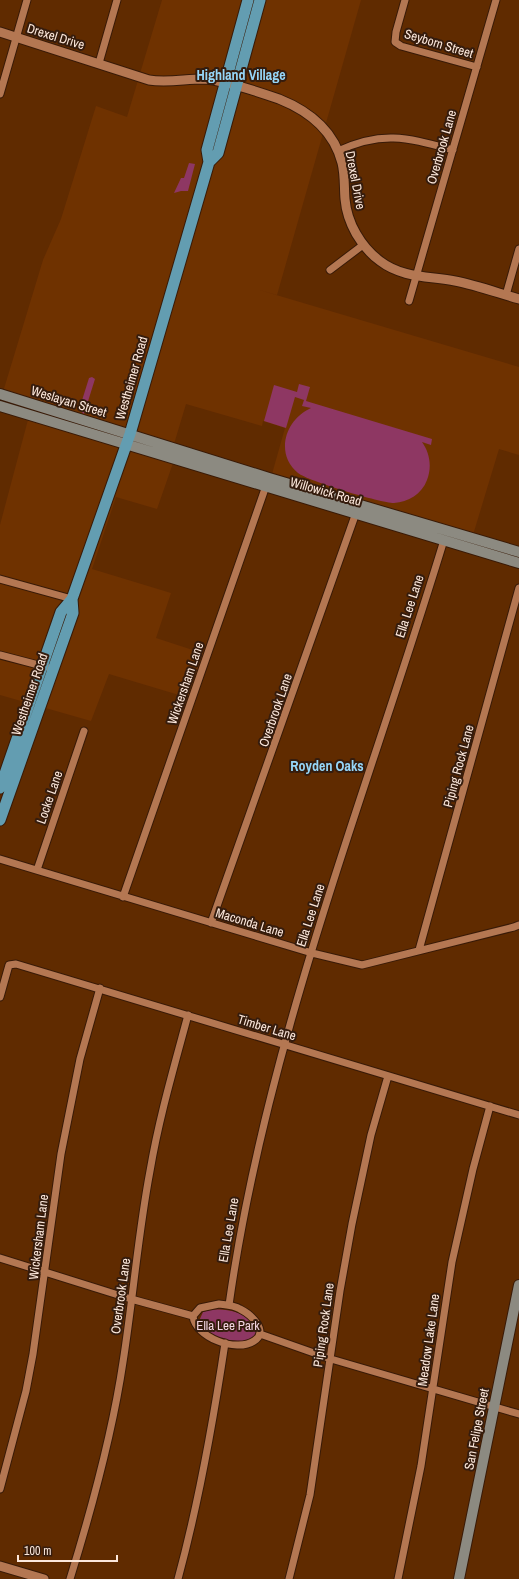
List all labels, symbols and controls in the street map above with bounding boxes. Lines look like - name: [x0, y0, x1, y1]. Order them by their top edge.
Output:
- street label: Drexel Drive: [25, 20, 87, 53]
- street label: Seyborn Street: [402, 25, 475, 62]
- district label: Highland Village: [196, 66, 286, 84]
- street label: Overbrook Lane: [423, 108, 460, 186]
- street label: Drexel Drive: [342, 149, 370, 211]
- street label: Westheimer Road: [111, 335, 151, 422]
- street label: Weslayan Street: [29, 382, 109, 421]
- street label: Willowick Road: [288, 473, 364, 510]
- street label: Ella Lee Lane: [391, 572, 428, 640]
- street label: Wickersham Lane: [163, 640, 208, 727]
- street label: Westheimer Road: [7, 651, 51, 737]
- street label: Overbrook Lane: [255, 671, 296, 749]
- street label: Piping Rock Lane: [439, 723, 478, 809]
- district label: Royden Oaks: [290, 757, 364, 775]
- street label: Locke Lane: [32, 768, 67, 826]
- street label: Ella Lee Lane: [292, 881, 329, 949]
- street label: Maconda Lane: [214, 904, 286, 941]
- street label: Timber Lane: [236, 1011, 298, 1044]
- street label: Wickersham Lane: [25, 1193, 52, 1281]
- street label: Ella Lee Lane: [214, 1196, 243, 1264]
- street label: Overbrook Lane: [107, 1257, 134, 1335]
- street label: Piping Rock Lane: [309, 1282, 338, 1368]
- street label: Meadow Lake Lane: [414, 1293, 443, 1387]
- park label: Ella Lee Park: [196, 1317, 260, 1334]
- street label: San Felipe Street: [460, 1387, 493, 1471]
- scale bar: [18, 1537, 117, 1563]
- text: 100 m: [24, 1543, 51, 1559]

